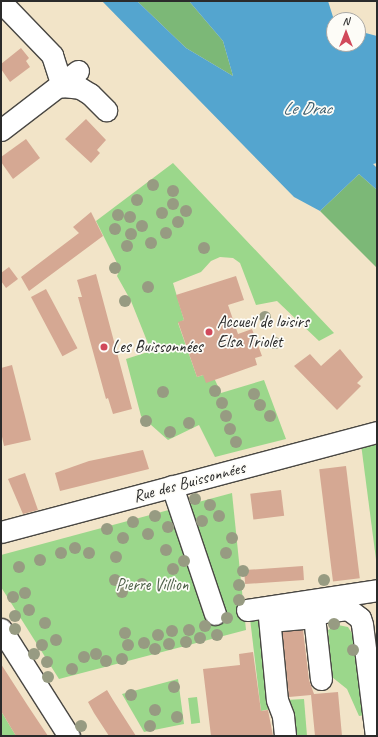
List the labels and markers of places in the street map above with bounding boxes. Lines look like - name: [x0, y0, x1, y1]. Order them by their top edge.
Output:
- place label: Accueil de loisirs Elsa Triolet: [217, 312, 309, 352]
- marker: Accueil de loisirs Elsa Triolet: [204, 327, 214, 337]
- place label: Les Buissonnées: [112, 337, 203, 357]
- marker: Les Buissonnées: [99, 342, 109, 352]

